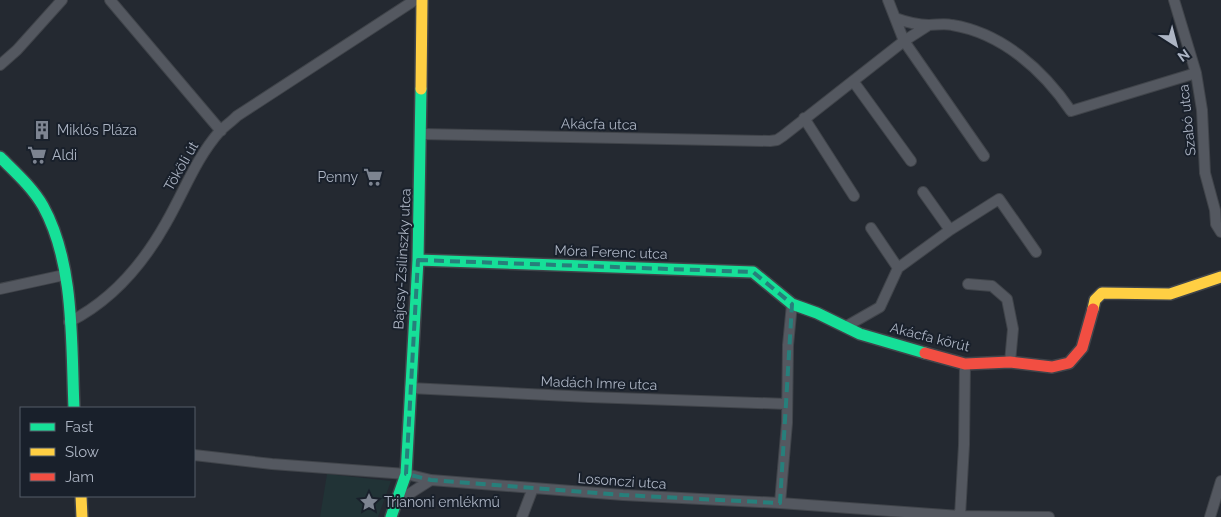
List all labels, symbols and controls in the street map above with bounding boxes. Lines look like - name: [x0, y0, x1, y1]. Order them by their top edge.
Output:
- north arrow: [1151, 20, 1201, 70]
- text: N: [1175, 46, 1193, 65]
- street label: Szabó utca: [1175, 83, 1199, 157]
- street label: Akácfa utca: [561, 115, 637, 133]
- building icon: Miklós Pláza: [31, 119, 53, 141]
- place label: Miklós Pláza: [57, 122, 137, 138]
- street label: Tököli út: [161, 138, 202, 193]
- supermarket icon: Aldi: [26, 144, 48, 166]
- place label: Aldi: [52, 147, 77, 163]
- supermarket icon: Penny: [362, 166, 384, 188]
- place label: Penny: [317, 169, 358, 185]
- street label: Bajcsy-Zsilinszky utca: [390, 188, 414, 330]
- street label: Móra Ferenc utca: [554, 242, 668, 262]
- street label: Akácfa körút: [889, 319, 972, 355]
- street label: Madách Imre utca: [540, 373, 658, 393]
- legend: [20, 407, 195, 497]
- text: Fast: [65, 418, 93, 436]
- text: Slow: [65, 443, 99, 461]
- text: Jam: [65, 468, 94, 486]
- street label: Losonczi utca: [577, 470, 667, 492]
- place icon: Trianoni emlékmű: [358, 491, 380, 513]
- place label: Trianoni emlékmű: [384, 494, 500, 510]

